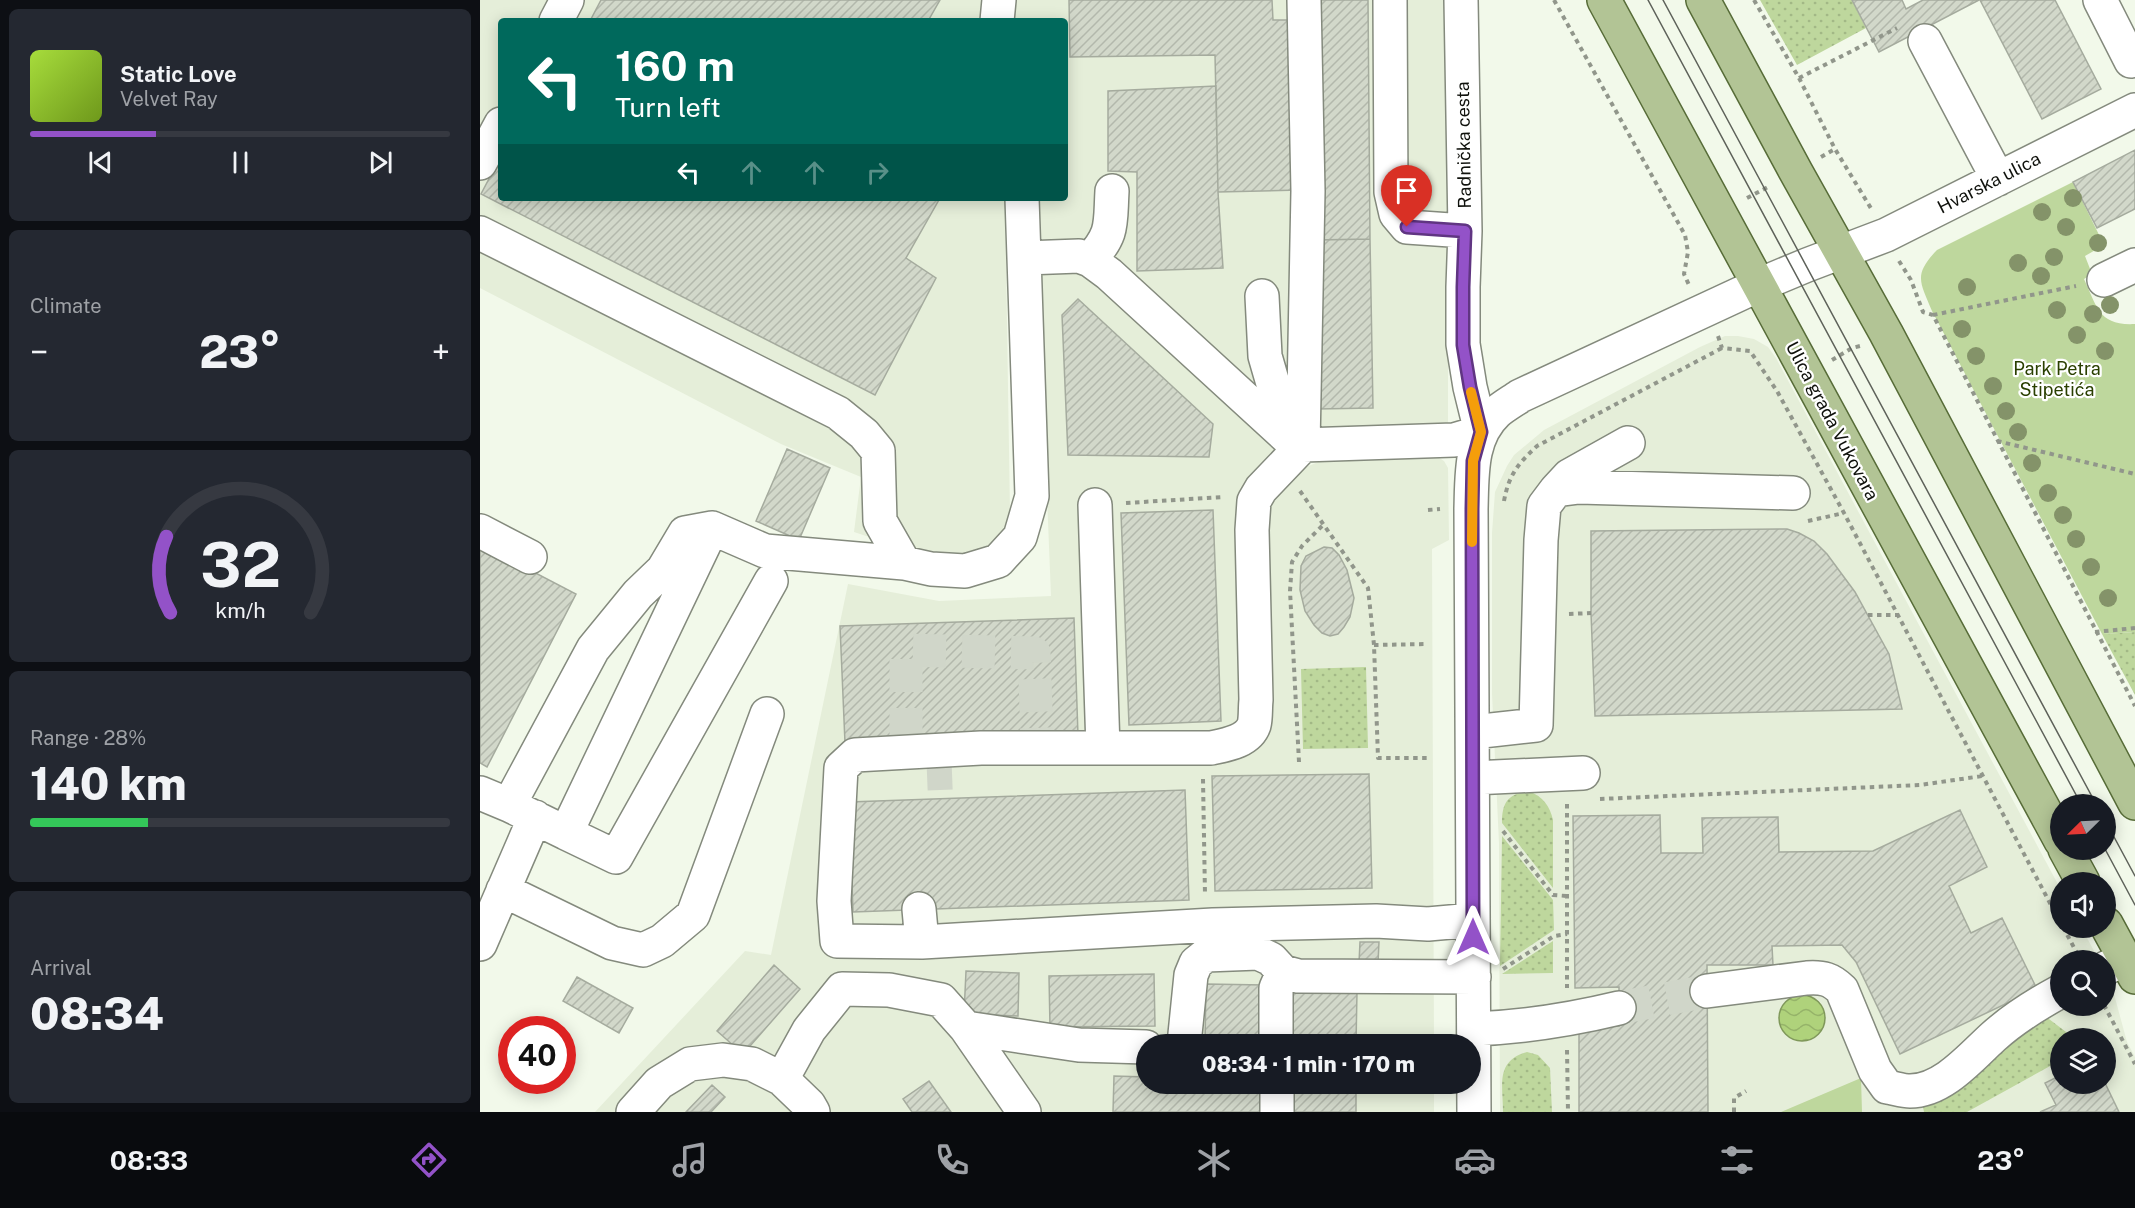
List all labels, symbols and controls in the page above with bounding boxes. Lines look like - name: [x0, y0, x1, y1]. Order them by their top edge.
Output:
- text: 160 m: [615, 41, 735, 90]
- icon: left: [516, 42, 594, 120]
- text: Static Love: [120, 61, 237, 87]
- street label: Radnička cesta: [1452, 81, 1475, 209]
- text: Velvet Ray: [120, 87, 218, 111]
- text: Turn left: [615, 91, 721, 123]
- icon: previous: [84, 146, 117, 179]
- icon: pause: [224, 146, 257, 179]
- icon: next: [364, 146, 397, 179]
- street label: Hvarska ulica: [1934, 148, 2044, 218]
- icon: left: [672, 156, 705, 189]
- icon: ahead: [735, 156, 768, 189]
- icon: ahead: [798, 156, 831, 189]
- icon: right: [861, 156, 894, 189]
- pin: [1381, 165, 1432, 227]
- icon: arrive: [1390, 174, 1423, 207]
- text: Climate: [30, 294, 102, 318]
- text: 23°: [199, 325, 281, 378]
- text: −: [30, 333, 48, 371]
- text: +: [432, 333, 450, 371]
- street label: Ulica grada Vukovara: [1782, 338, 1883, 504]
- park label: Park Petra Stipetića: [2013, 358, 2101, 400]
- text: 32: [199, 528, 281, 601]
- text: km/h: [215, 598, 265, 623]
- text: Range · 28%: [30, 726, 146, 750]
- text: 140 km: [30, 757, 187, 810]
- north arrow: [2050, 794, 2116, 860]
- map controls: [2050, 794, 2116, 1094]
- button: sound: [2050, 872, 2116, 938]
- position arrow: [1441, 905, 1505, 969]
- button: search: [2050, 950, 2116, 1016]
- text: Arrival: [30, 956, 92, 980]
- text: 08:34: [30, 987, 164, 1040]
- speed limit sign: 40: [498, 1016, 576, 1094]
- button: layers: [2050, 1028, 2116, 1094]
- text: 08:34 · 1 min · 170 m: [1202, 1051, 1415, 1077]
- icon: directions: [408, 1139, 450, 1181]
- icon: music: [669, 1139, 711, 1181]
- icon: phone: [931, 1139, 973, 1181]
- icon: climate: [1193, 1139, 1235, 1181]
- icon: car: [1454, 1139, 1496, 1181]
- icon: filters: [1716, 1139, 1758, 1181]
- text: 08:33: [110, 1144, 188, 1176]
- text: 23°: [1977, 1144, 2025, 1176]

